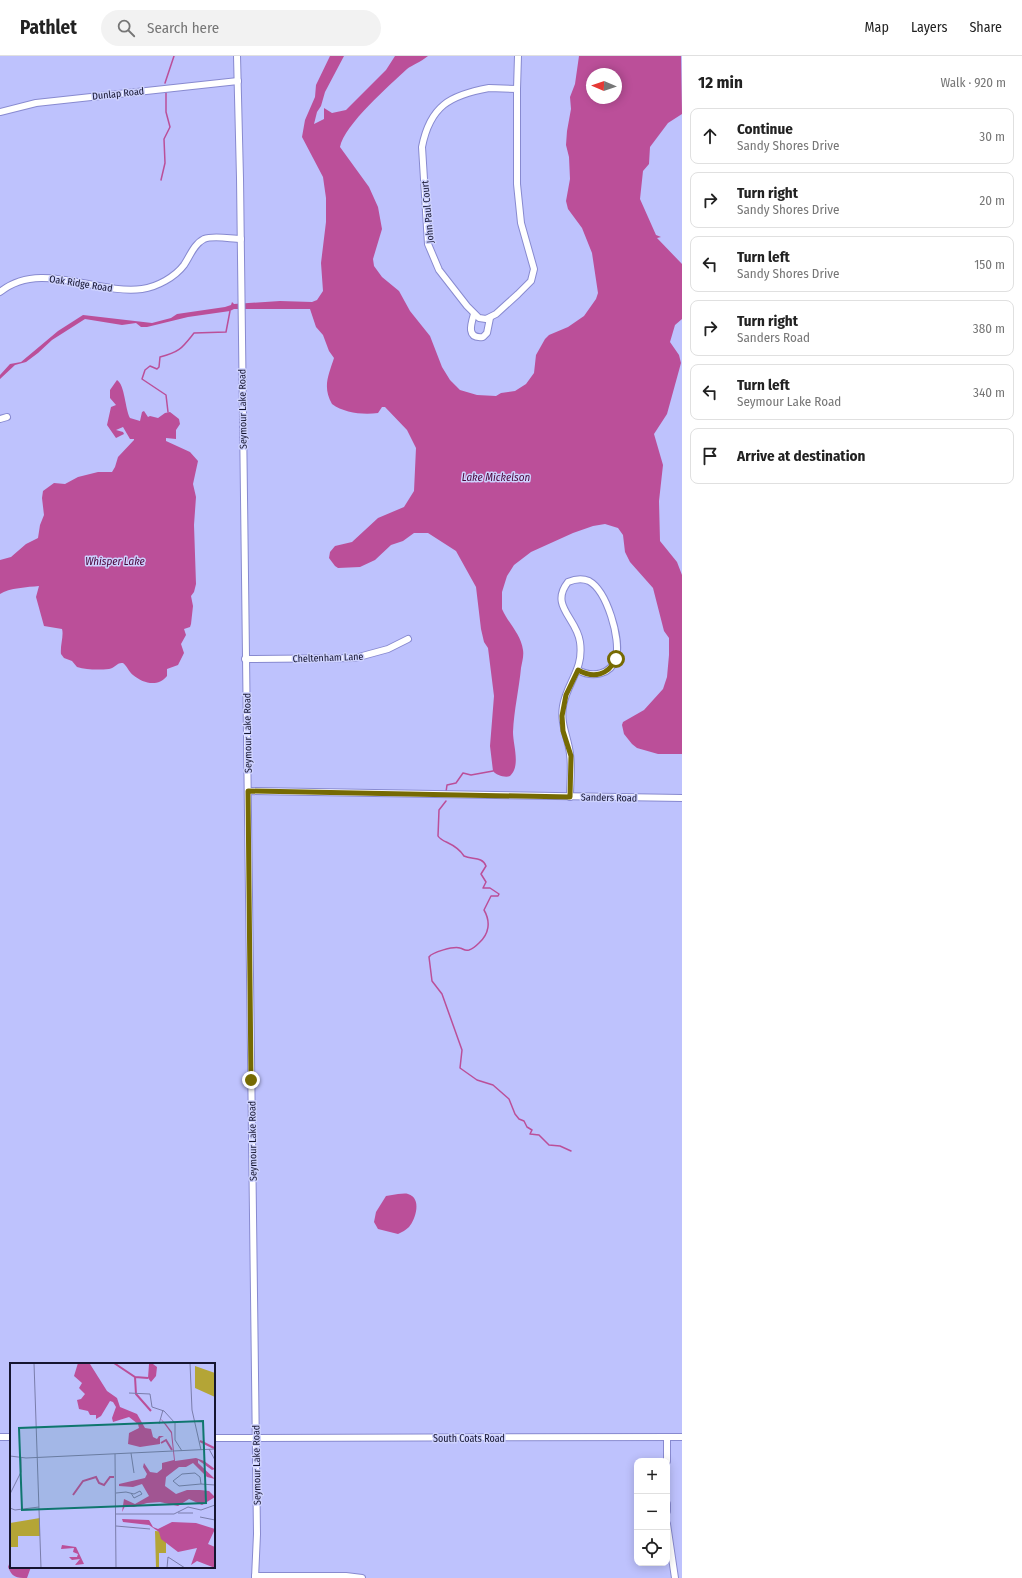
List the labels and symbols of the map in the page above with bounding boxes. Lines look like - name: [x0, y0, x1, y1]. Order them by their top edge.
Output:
- north arrow: [586, 68, 622, 104]
- street label: Dunlap Road: [92, 85, 145, 103]
- street label: John Paul Court: [419, 179, 437, 244]
- street label: Oak Ridge Road: [48, 273, 113, 295]
- street label: Seymour Lake Road: [236, 369, 250, 449]
- water label: Lake Mickelson: [462, 471, 530, 484]
- water label: Whisper Lake: [85, 555, 145, 568]
- route start: [607, 650, 625, 668]
- street label: Cheltenham Lane: [292, 651, 364, 665]
- street label: Seymour Lake Road: [241, 693, 255, 773]
- street label: Sanders Road: [581, 792, 637, 804]
- route end: [242, 1071, 260, 1089]
- street label: Seymour Lake Road: [246, 1101, 260, 1181]
- inset map: [10, 1363, 215, 1568]
- street label: Seymour Lake Road: [250, 1425, 264, 1505]
- street label: South Coats Road: [433, 1433, 505, 1445]

